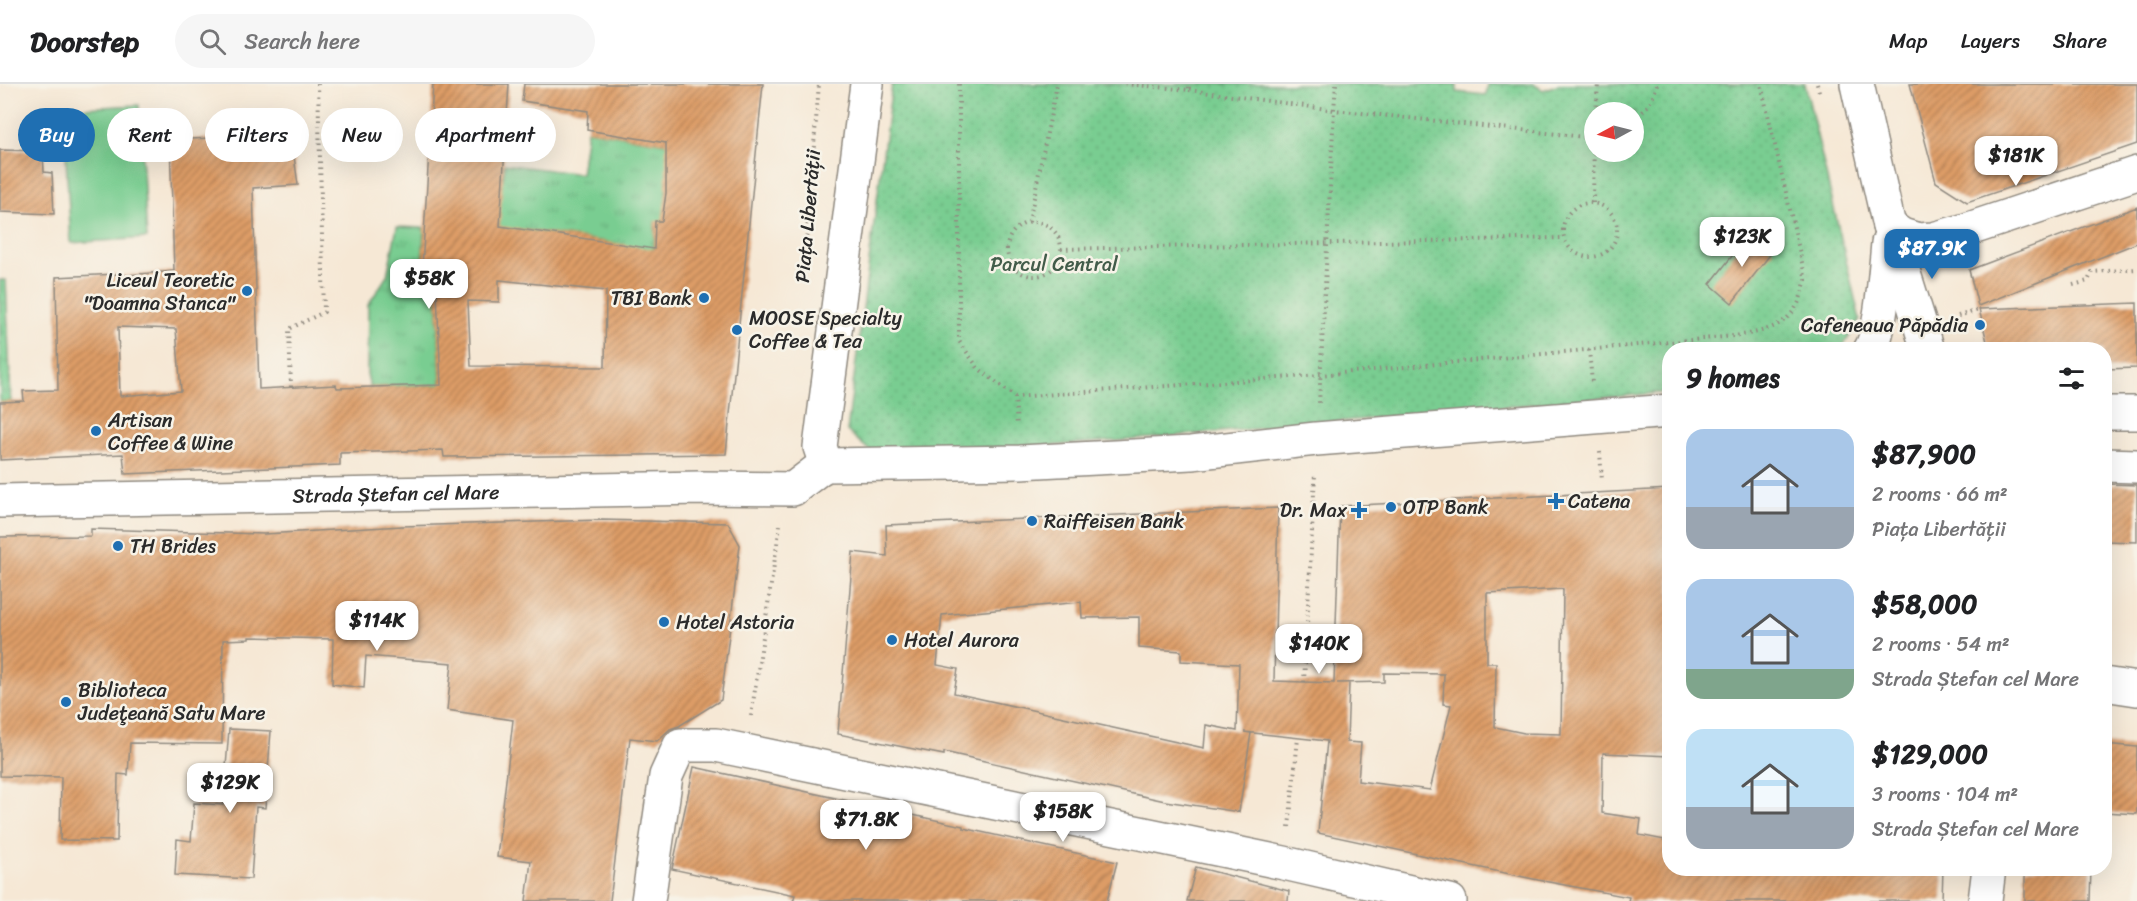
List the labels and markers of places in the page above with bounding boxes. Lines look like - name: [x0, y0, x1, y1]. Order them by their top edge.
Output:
- pin: $181K: [1974, 136, 2058, 187]
- pin: $123K: [1700, 217, 1784, 268]
- pin: $87.9K: [1883, 229, 1981, 280]
- pin: $58K: [393, 259, 465, 310]
- place label: Liceul Teoretic "Doamna Stanca": [84, 263, 237, 321]
- place label: TBI Bank: [611, 281, 692, 316]
- marker: Liceul Teoretic "Doamna Stanca": [240, 284, 254, 298]
- marker: TBI Bank: [697, 291, 711, 305]
- place label: MOOSE Specialty Coffee & Tea: [749, 301, 903, 359]
- place label: Cafeneaua Păpădia: [1801, 308, 1969, 343]
- marker: Cafeneaua Păpădia: [1973, 318, 1987, 332]
- marker: MOOSE Specialty Coffee & Tea: [730, 323, 744, 337]
- place label: Artisan Coffee & Wine: [107, 403, 233, 461]
- marker: Artisan Coffee & Wine: [89, 424, 103, 438]
- place label: Catena: [1568, 484, 1630, 519]
- place label: OTP Bank: [1403, 490, 1489, 525]
- place label: Dr. Max: [1280, 493, 1348, 528]
- marker: Catena: [1549, 494, 1563, 508]
- marker: OTP Bank: [1384, 500, 1398, 514]
- marker: Dr. Max: [1352, 503, 1366, 517]
- place label: Raiffeisen Bank: [1044, 504, 1185, 539]
- marker: Raiffeisen Bank: [1025, 514, 1039, 528]
- place label: TH Brides: [130, 529, 217, 564]
- marker: TH Brides: [111, 539, 125, 553]
- pin: $114K: [335, 601, 419, 652]
- place label: Hotel Astoria: [676, 605, 795, 640]
- marker: Hotel Astoria: [657, 615, 671, 629]
- place label: Hotel Aurora: [904, 623, 1020, 658]
- pin: $140K: [1277, 624, 1361, 675]
- marker: Hotel Aurora: [885, 633, 899, 647]
- place label: Biblioteca Judeţeană Satu Mare: [77, 673, 266, 731]
- marker: Biblioteca Judeţeană Satu Mare: [59, 695, 73, 709]
- pin: $129K: [188, 763, 272, 814]
- pin: $158K: [1021, 792, 1105, 843]
- pin: $71.8K: [817, 800, 915, 851]

